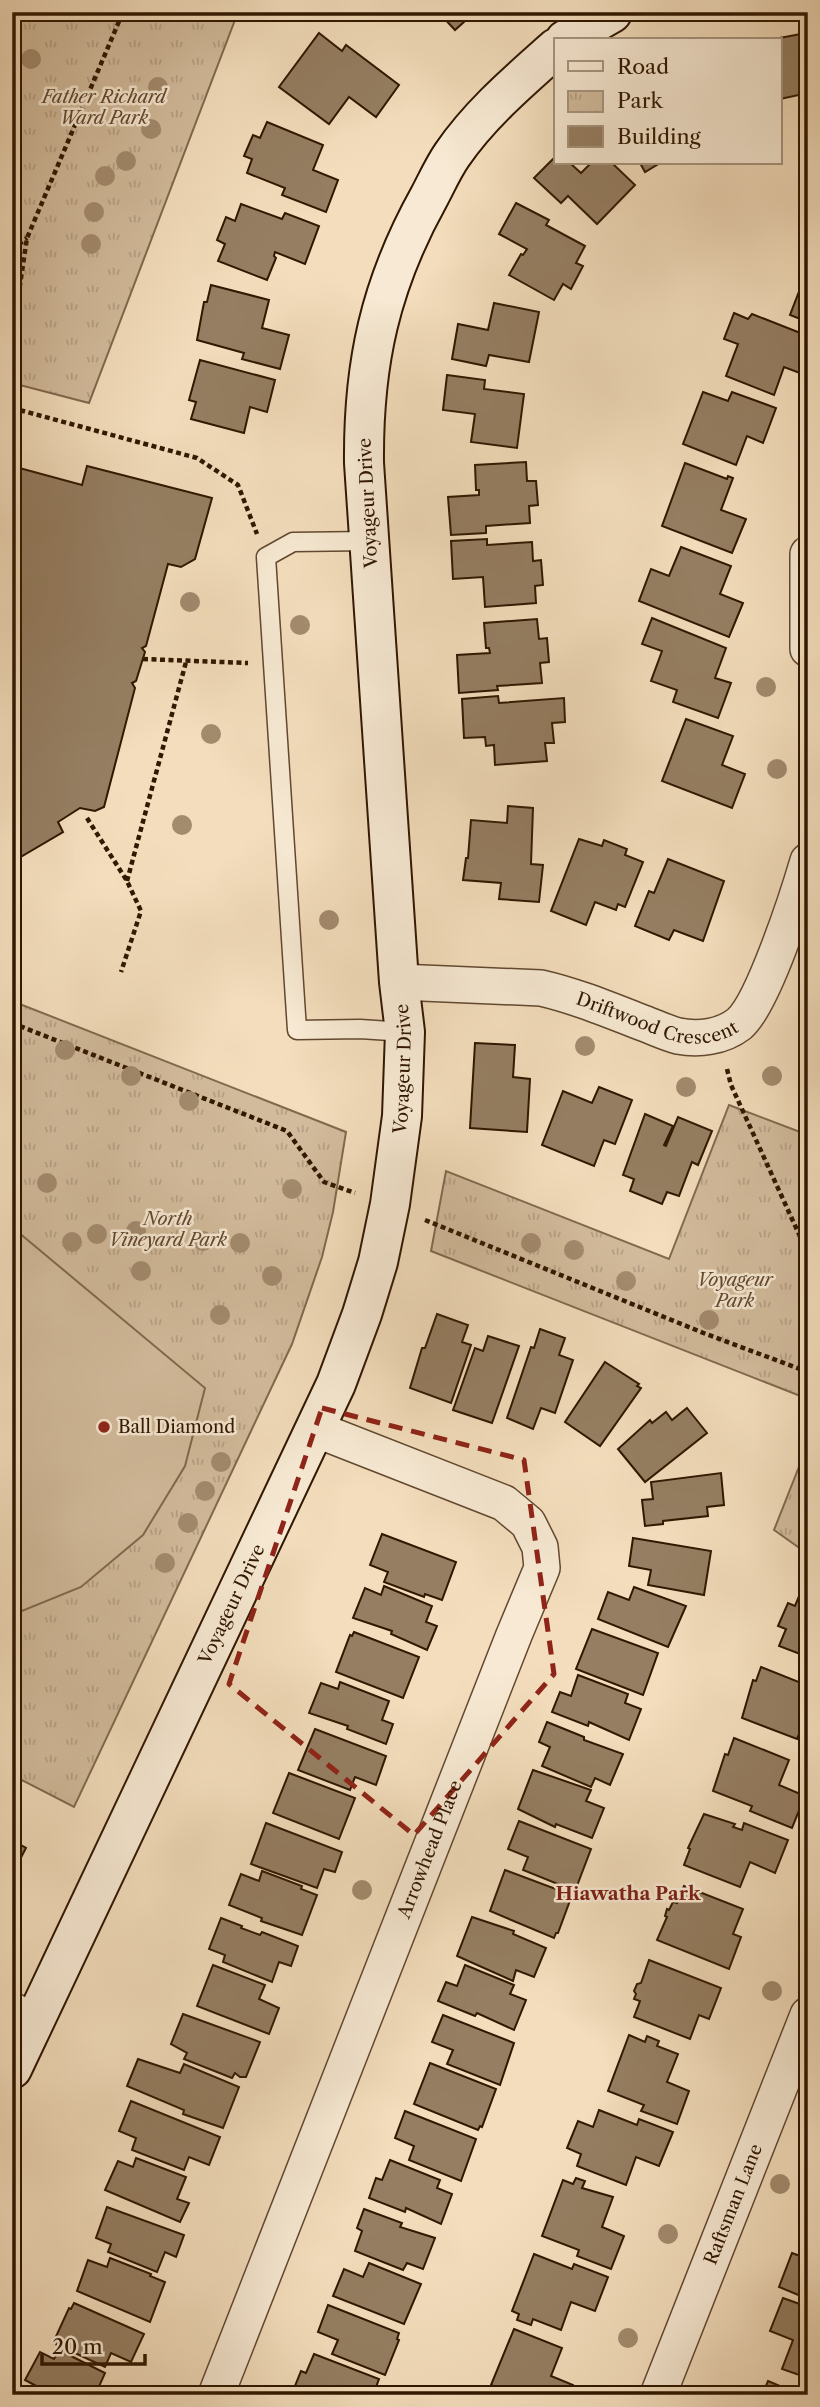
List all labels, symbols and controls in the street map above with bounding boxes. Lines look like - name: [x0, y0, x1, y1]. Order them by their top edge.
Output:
- legend: [554, 38, 782, 164]
- text: Road: [617, 54, 669, 79]
- park label: Father Richard Ward Park: [40, 86, 168, 129]
- text: Park: [617, 88, 663, 113]
- text: Building: [617, 124, 702, 149]
- street label: Voyageur Drive: [354, 437, 382, 570]
- street label: Driftwood Crescent: [573, 988, 743, 1049]
- street label: Voyageur Drive: [389, 1003, 416, 1136]
- park label: North Vineyard Park: [109, 1208, 228, 1251]
- park label: Voyageur Park: [697, 1269, 775, 1312]
- place label: Ball Diamond: [118, 1416, 235, 1438]
- marker: Ball Diamond: [96, 1419, 112, 1435]
- street label: Voyageur Drive: [194, 1541, 270, 1669]
- street label: Arrowhead Place: [393, 1777, 467, 1923]
- district label: Hiawatha Park: [556, 1882, 701, 1905]
- street label: Raftsman Lane: [700, 2141, 767, 2268]
- scale bar: [42, 2323, 145, 2367]
- text: 20 m: [52, 2334, 103, 2359]

